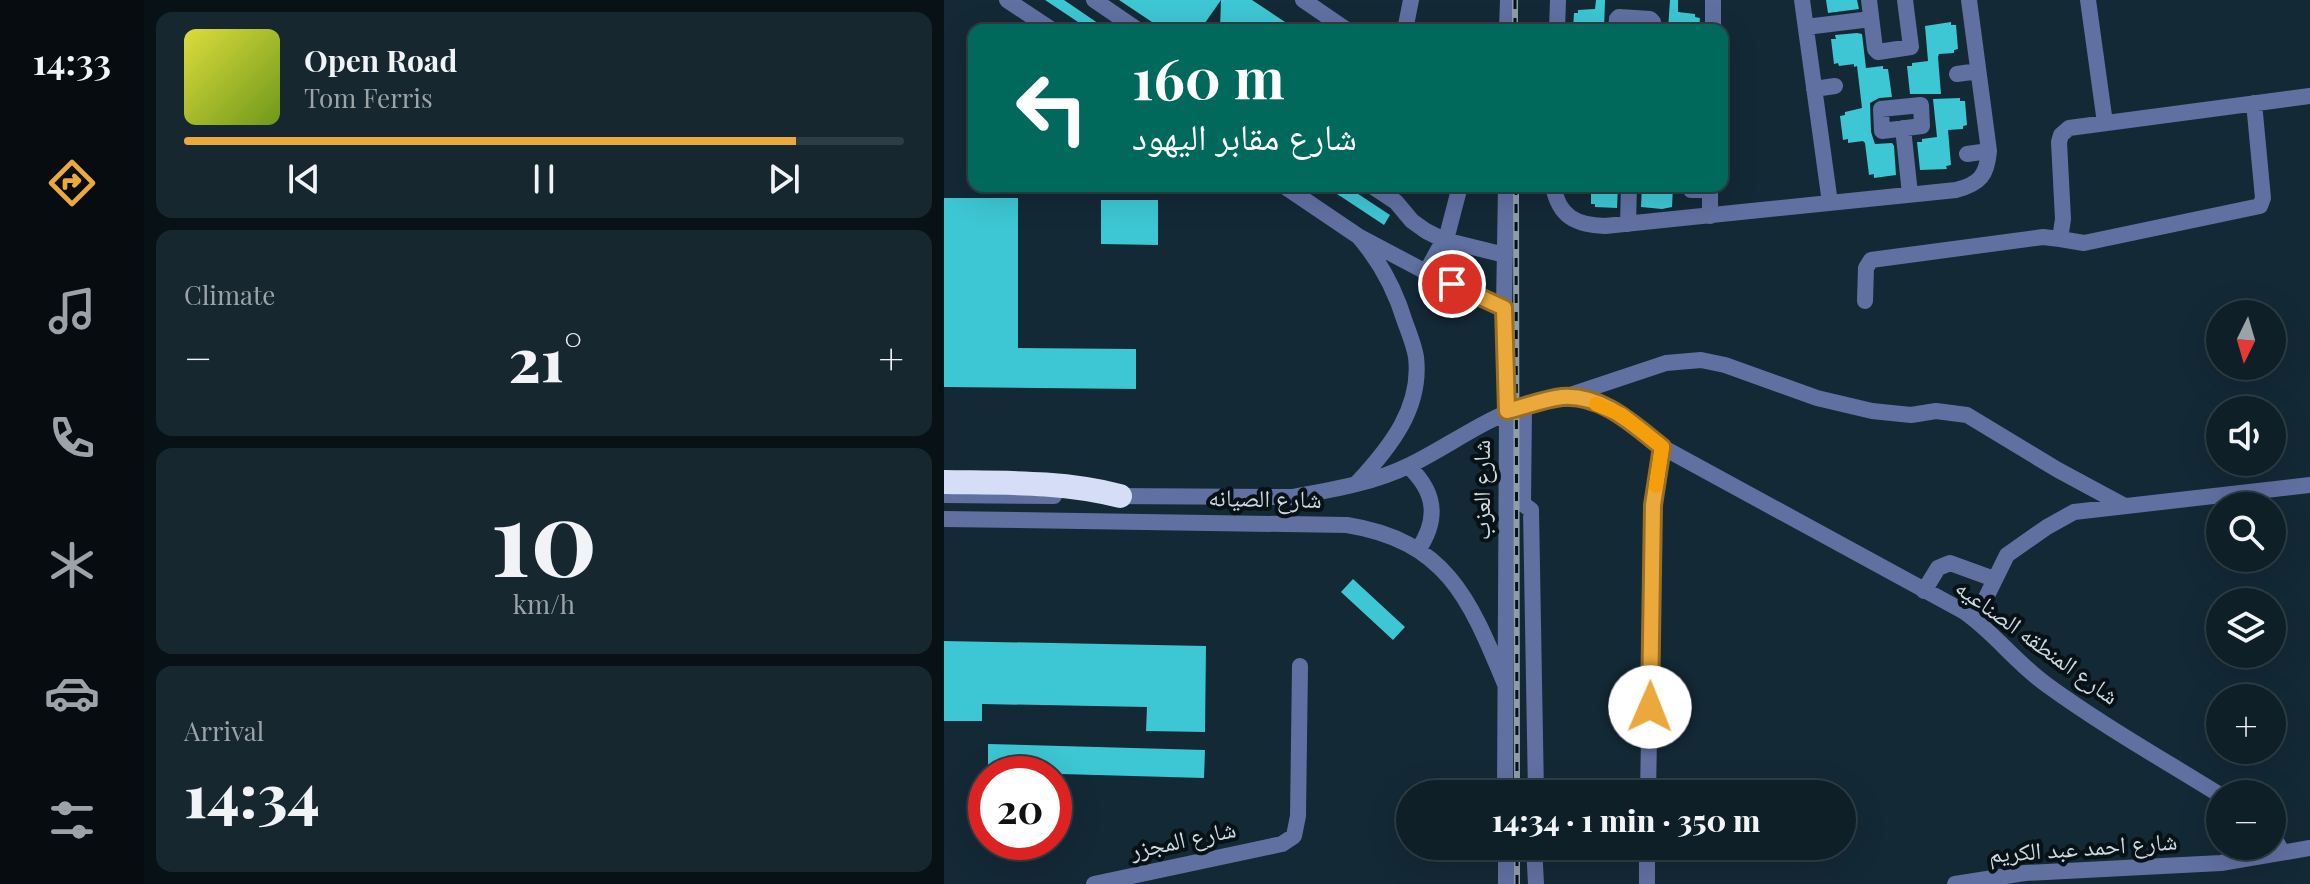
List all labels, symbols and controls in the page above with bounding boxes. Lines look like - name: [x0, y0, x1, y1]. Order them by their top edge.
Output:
- text: 14:33: [33, 36, 111, 84]
- text: 160 m: [1132, 39, 1285, 114]
- text: Open Road: [304, 40, 457, 80]
- icon: left: [1000, 56, 1104, 160]
- text: Tom Ferris: [304, 80, 433, 115]
- text: شارع مقابر اليهود: [1132, 111, 1357, 159]
- icon: directions: [44, 155, 100, 211]
- icon: previous: [282, 157, 326, 201]
- icon: pause: [522, 157, 566, 201]
- icon: next: [762, 157, 806, 201]
- pin: [1418, 250, 1486, 318]
- icon: arrive: [1430, 262, 1474, 306]
- text: Climate: [184, 277, 275, 312]
- icon: music: [44, 283, 100, 339]
- north arrow: [2206, 300, 2286, 380]
- map controls: [2206, 300, 2286, 860]
- text: 21°: [509, 317, 582, 397]
- text: −: [184, 327, 212, 386]
- text: +: [878, 327, 904, 386]
- button: sound: [2206, 396, 2286, 476]
- icon: phone: [44, 410, 100, 466]
- street label: شارع العزب: [1464, 440, 1497, 540]
- text: 10: [491, 464, 597, 603]
- street label: شارع الصيانه: [1208, 480, 1322, 515]
- button: search: [2206, 492, 2286, 572]
- icon: climate: [44, 537, 100, 593]
- street label: شارع المنطقه الصناعيه: [1949, 570, 2126, 711]
- text: km/h: [513, 586, 575, 621]
- button: layers: [2206, 588, 2286, 668]
- icon: car: [44, 665, 100, 721]
- position arrow: [1608, 665, 1692, 749]
- button: +: [2206, 684, 2286, 764]
- text: Arrival: [184, 713, 264, 748]
- text: 14:34: [184, 753, 320, 833]
- speed limit sign: 20: [968, 756, 1072, 860]
- button: −: [2206, 780, 2286, 860]
- icon: filters: [44, 792, 100, 848]
- text: 14:34 · 1 min · 350 m: [1492, 800, 1760, 840]
- street label: شارع المجزر: [1126, 811, 1239, 866]
- street label: شارع احمد عبد الكريم: [1988, 823, 2178, 871]

